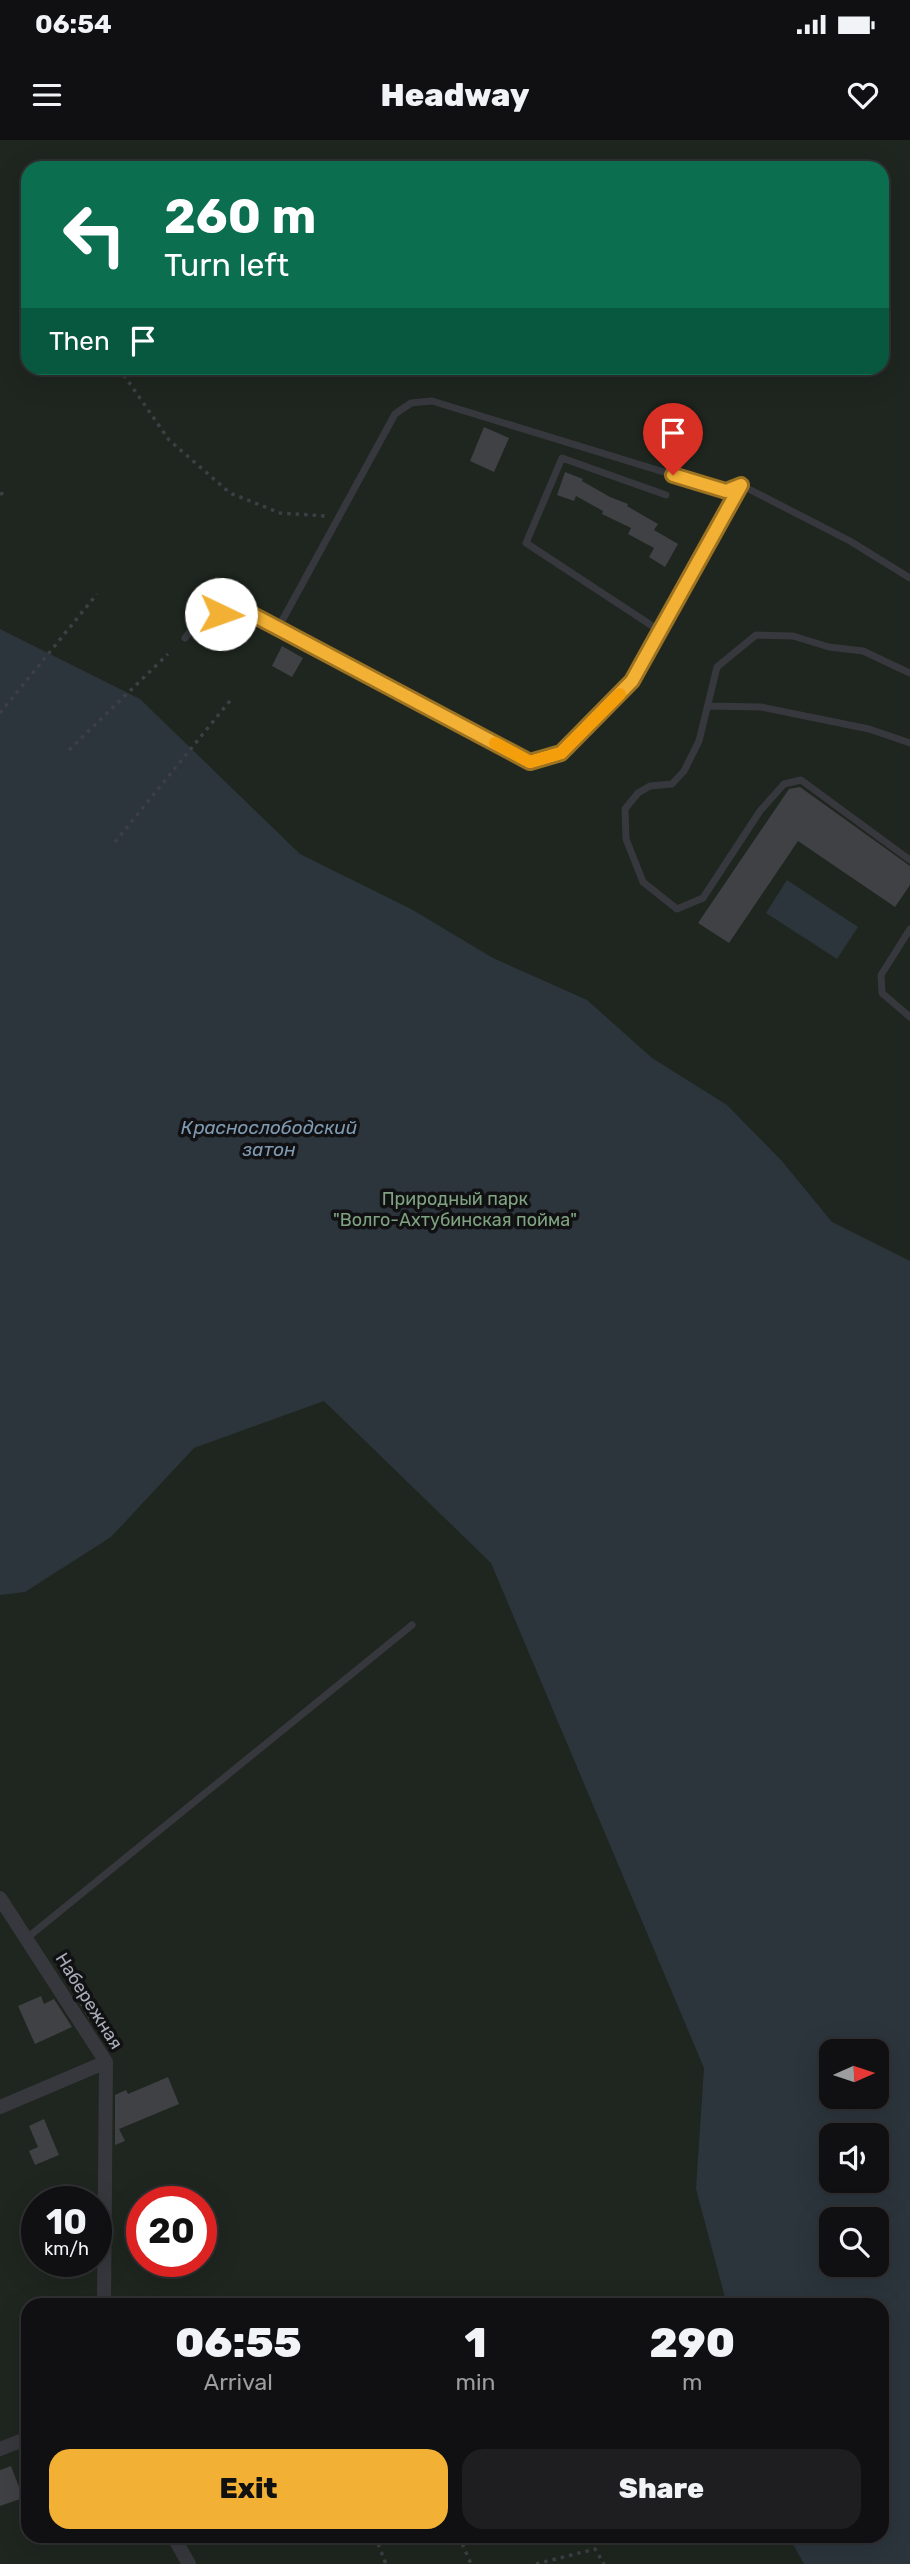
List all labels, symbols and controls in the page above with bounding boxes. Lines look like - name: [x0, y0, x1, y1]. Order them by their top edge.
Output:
- text: 06:54: [35, 9, 112, 40]
- icon: menu: [28, 76, 66, 114]
- text: Headway: [380, 76, 530, 114]
- icon: heart: [844, 76, 882, 114]
- text: 260 m: [164, 187, 316, 245]
- icon: left: [49, 189, 140, 280]
- text: Turn left: [164, 246, 289, 284]
- icon: arrive: [124, 322, 162, 360]
- text: Then: [49, 326, 110, 357]
- pin: [643, 403, 703, 475]
- icon: arrive: [654, 414, 692, 452]
- position arrow: [184, 577, 258, 651]
- water label: Краснослободский затон: [181, 1116, 357, 1161]
- park label: Природный парк "Волго-Ахтубинская пойма": [333, 1188, 577, 1231]
- street label: Набережная: [51, 1949, 127, 2053]
- north arrow: [819, 2039, 889, 2109]
- map controls: [819, 2039, 889, 2277]
- button: sound: [819, 2123, 889, 2193]
- speed limit sign: 20: [126, 2186, 217, 2277]
- text: 10: [46, 2201, 87, 2243]
- button: search: [819, 2207, 889, 2277]
- text: km/h: [44, 2238, 89, 2260]
- text: 06:55: [175, 2318, 302, 2368]
- text: 1: [464, 2318, 487, 2368]
- text: 290: [649, 2318, 735, 2368]
- text: Arrival: [204, 2368, 273, 2396]
- text: min: [455, 2368, 495, 2396]
- text: m: [682, 2368, 702, 2396]
- button: Exit: [49, 2449, 448, 2529]
- button: Share: [462, 2449, 861, 2529]

